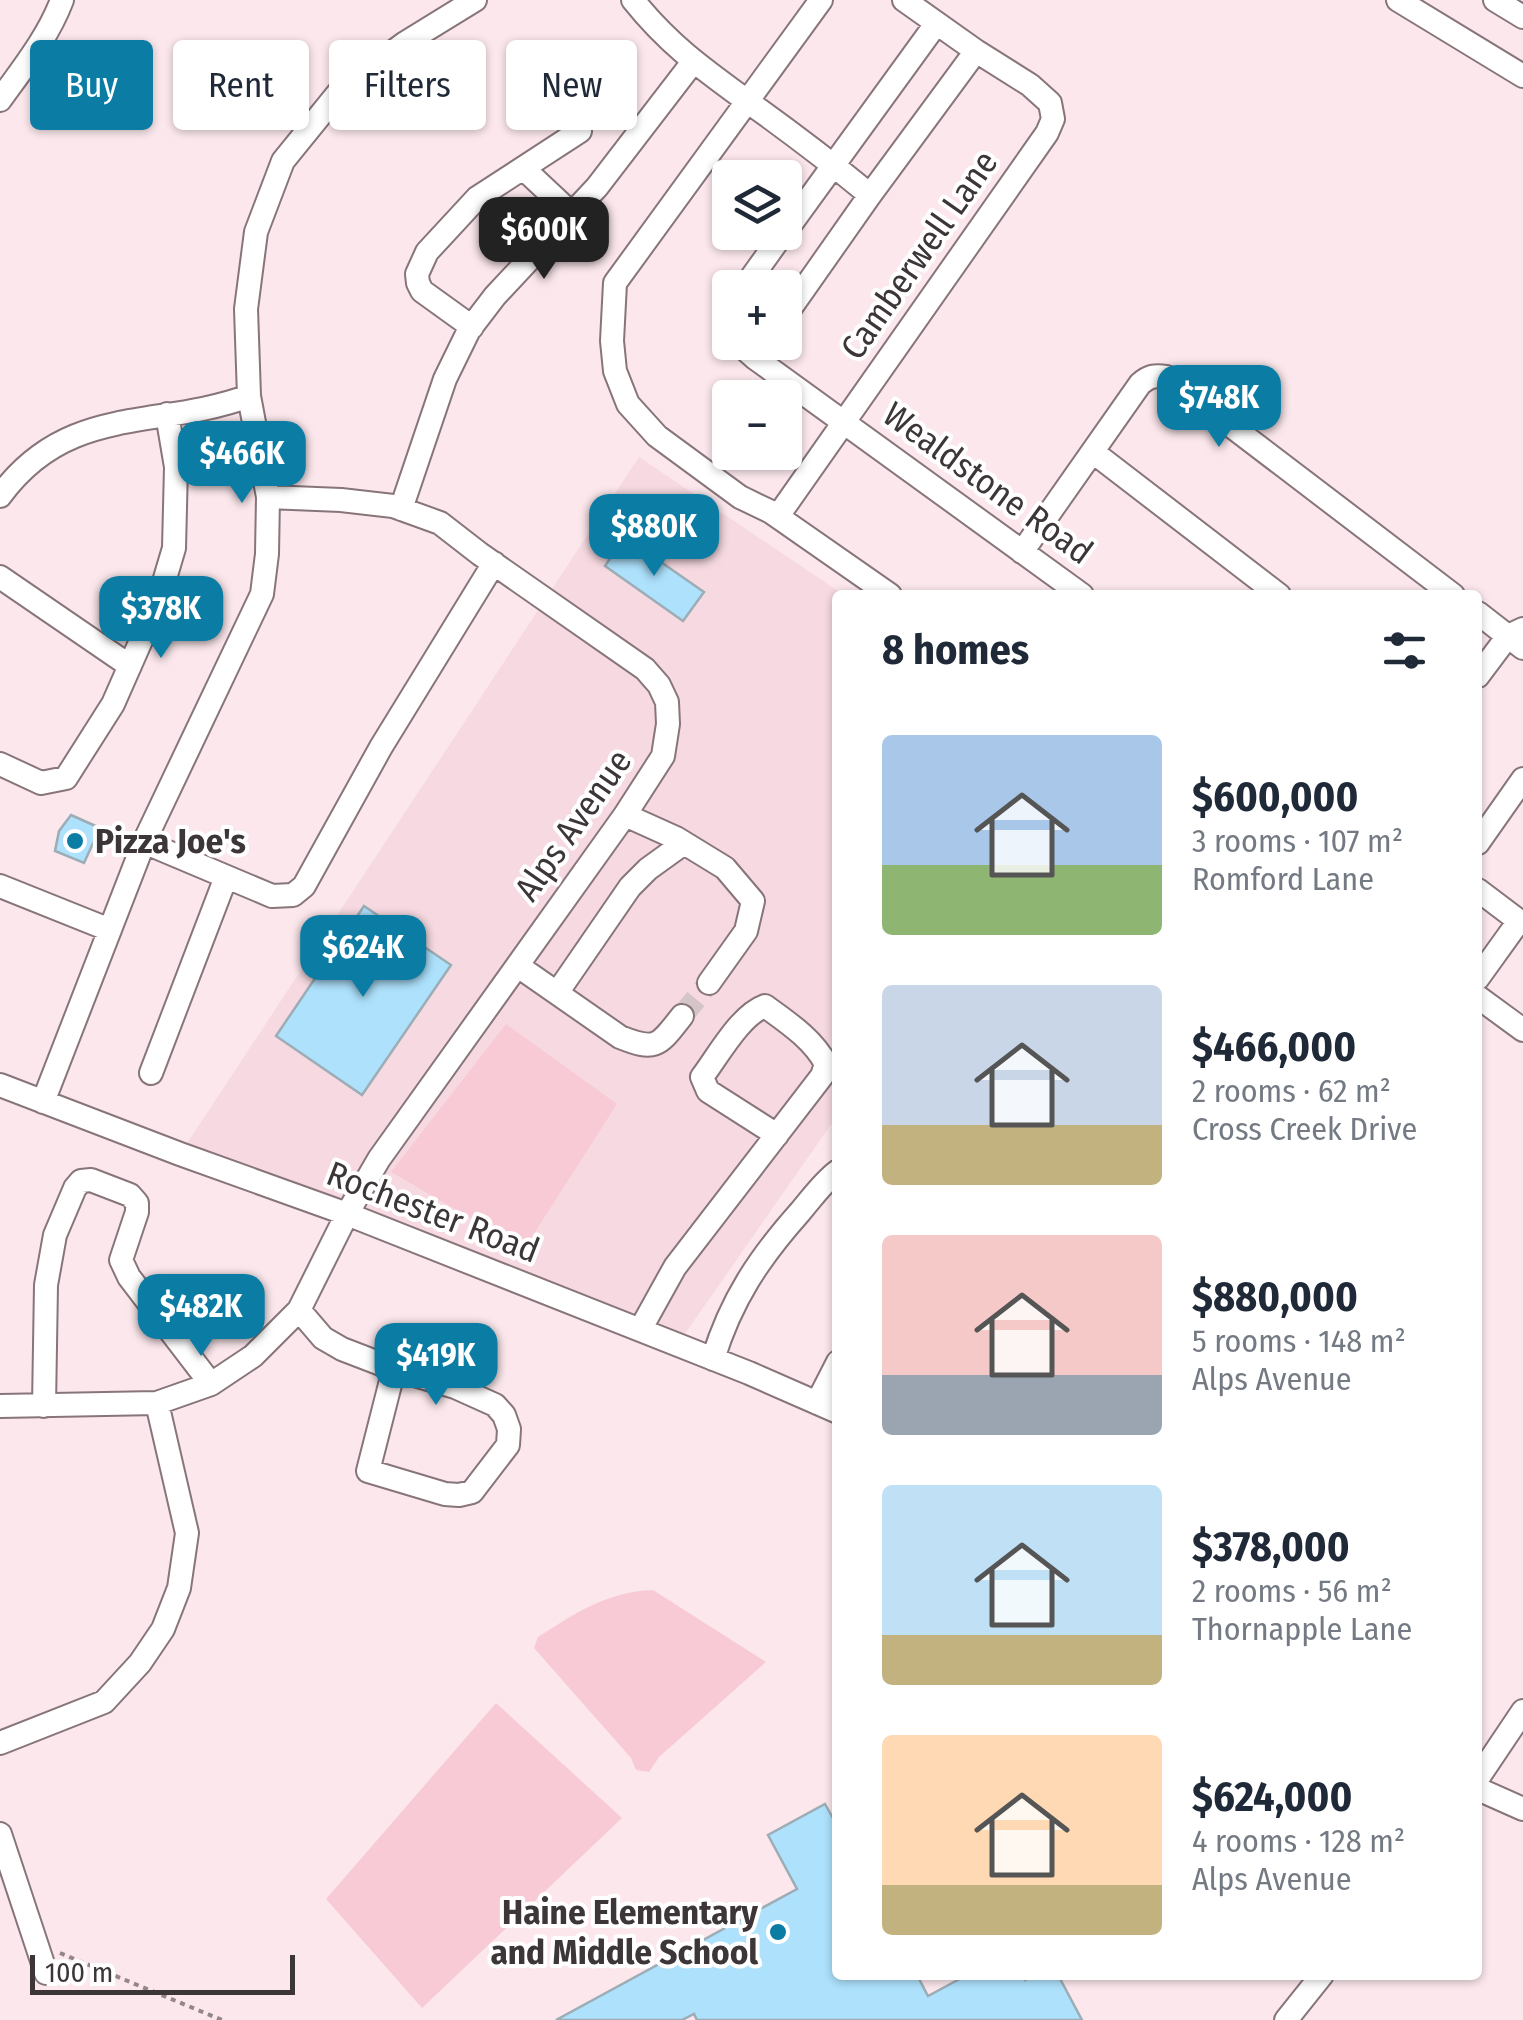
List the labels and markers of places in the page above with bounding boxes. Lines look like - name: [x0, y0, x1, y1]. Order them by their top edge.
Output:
- pin: $600K: [474, 197, 614, 282]
- pin: $748K: [1149, 365, 1289, 450]
- pin: $466K: [172, 421, 312, 506]
- pin: $880K: [584, 494, 724, 579]
- pin: $378K: [91, 576, 231, 661]
- place label: Pizza Joe's: [95, 820, 246, 862]
- marker: Pizza Joe's: [64, 830, 86, 852]
- pin: $624K: [293, 915, 433, 1000]
- pin: $482K: [131, 1274, 271, 1359]
- pin: $419K: [366, 1323, 506, 1408]
- place label: Haine Elementary and Middle School: [490, 1891, 758, 1973]
- marker: Haine Elementary and Middle School: [767, 1921, 789, 1943]

